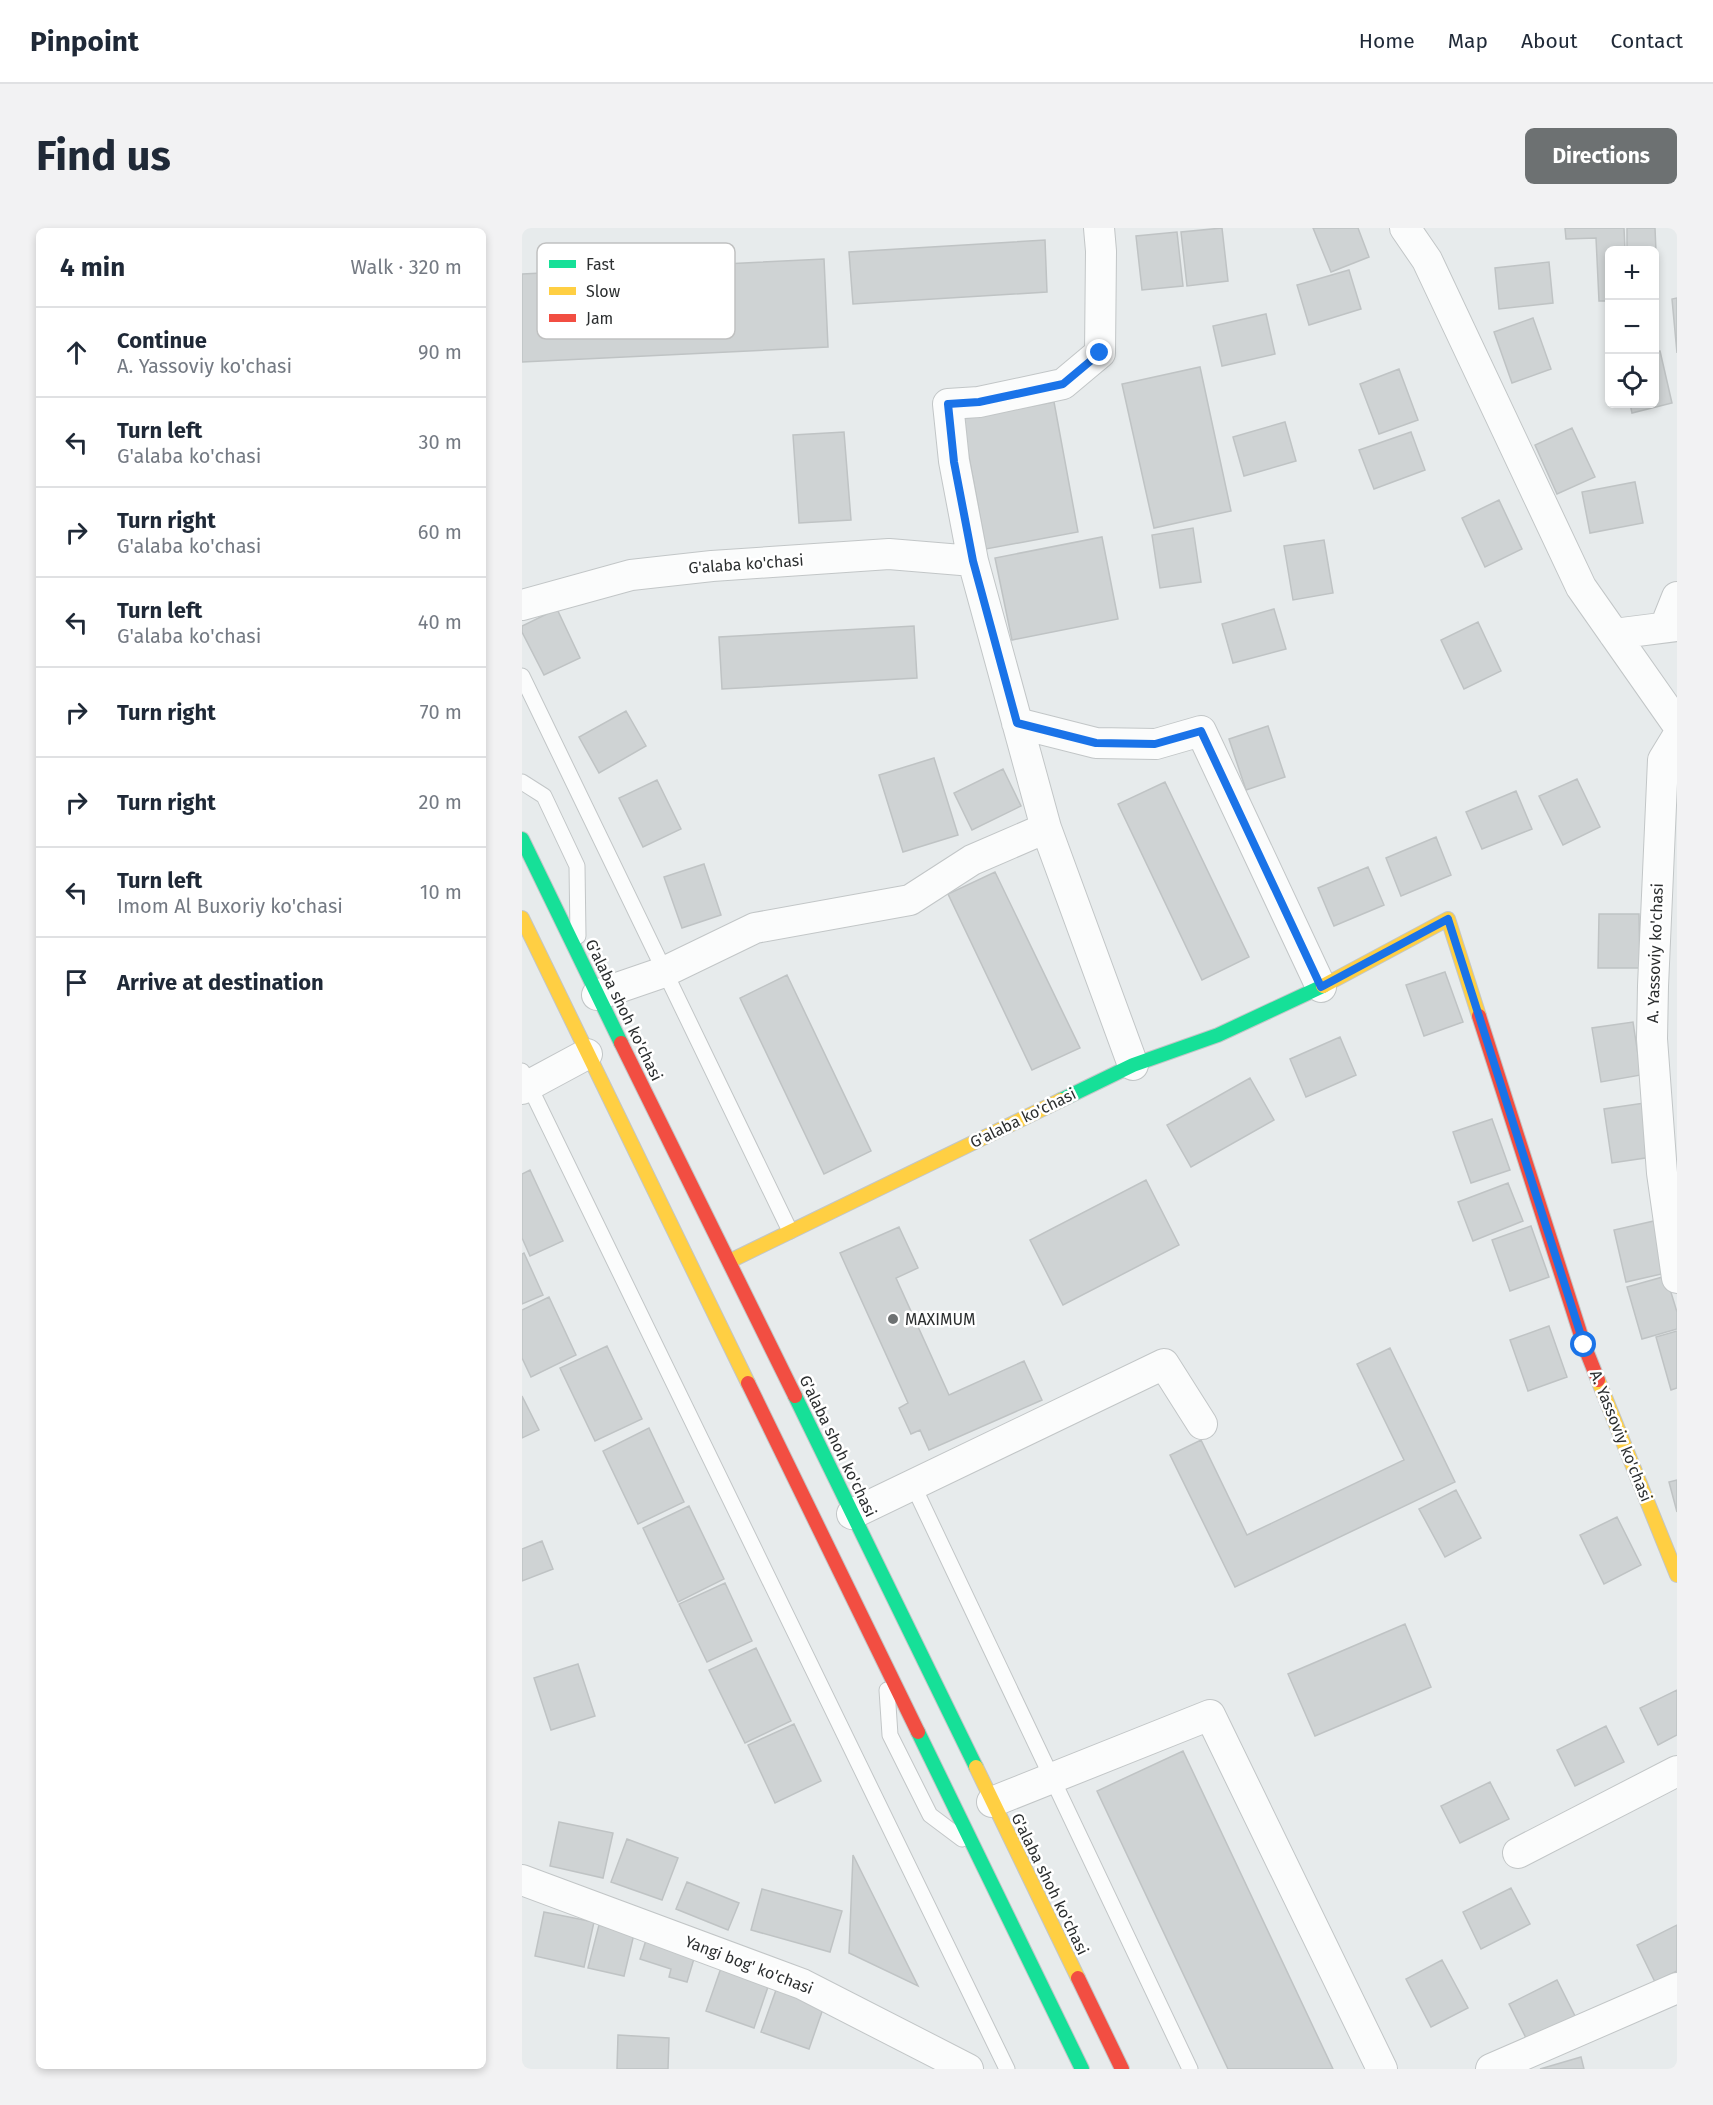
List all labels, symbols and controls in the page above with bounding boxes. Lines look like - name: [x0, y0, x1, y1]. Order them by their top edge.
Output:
- text: Pinpoint: [30, 25, 139, 58]
- text: Home: [1359, 28, 1415, 54]
- text: Map: [1448, 28, 1488, 54]
- text: About: [1521, 28, 1578, 54]
- text: Contact: [1611, 28, 1683, 54]
- button: Directions: [1525, 128, 1677, 184]
- text: Find us: [36, 131, 171, 181]
- legend: [537, 243, 735, 339]
- map controls: [1605, 246, 1659, 408]
- button: +: [1605, 246, 1659, 300]
- text: 4 min: [60, 252, 125, 283]
- text: Walk · 320 m: [351, 255, 462, 279]
- text: Fast: [586, 255, 615, 274]
- text: Slow: [586, 282, 621, 301]
- button: −: [1605, 300, 1659, 354]
- text: Jam: [586, 309, 613, 328]
- text: Continue: [117, 327, 207, 354]
- icon: ahead: [60, 336, 93, 369]
- route end: [1086, 339, 1112, 365]
- text: 90 m: [418, 340, 462, 364]
- text: A. Yassoviy ko'chasi: [117, 354, 292, 378]
- button: locate: [1605, 354, 1659, 408]
- text: Turn left: [117, 417, 202, 444]
- icon: left: [60, 426, 93, 459]
- text: 30 m: [418, 430, 462, 454]
- text: G'alaba ko'chasi: [117, 444, 261, 468]
- text: Turn right: [117, 507, 216, 534]
- icon: right: [60, 516, 93, 549]
- text: 60 m: [418, 520, 462, 544]
- text: G'alaba ko'chasi: [117, 534, 261, 558]
- street label: G'alaba ko'chasi: [688, 550, 804, 578]
- text: Turn left: [117, 597, 202, 624]
- icon: left: [60, 606, 93, 639]
- text: 40 m: [418, 610, 462, 634]
- text: G'alaba ko'chasi: [117, 624, 261, 648]
- icon: right: [60, 696, 93, 729]
- text: Turn right: [117, 699, 216, 726]
- text: 70 m: [420, 700, 462, 724]
- icon: right: [60, 786, 93, 819]
- text: Turn right: [117, 789, 216, 816]
- text: 20 m: [419, 790, 462, 814]
- text: Turn left: [117, 867, 202, 894]
- icon: left: [60, 876, 93, 909]
- text: 10 m: [420, 880, 462, 904]
- street label: A. Yassoviy ko'chasi: [1643, 883, 1667, 1023]
- text: Imom Al Buxoriy ko'chasi: [117, 894, 343, 918]
- street label: G'alaba shoh ko'chasi: [581, 936, 667, 1084]
- icon: arrive: [60, 966, 93, 999]
- text: Arrive at destination: [117, 969, 324, 996]
- street label: G'alaba ko'chasi: [967, 1084, 1079, 1152]
- place label: MAXIMUM: [905, 1310, 975, 1329]
- marker: MAXIMUM: [886, 1312, 900, 1326]
- route start: [1570, 1331, 1596, 1357]
- street label: A. Yassoviy ko'chasi: [1586, 1367, 1656, 1505]
- street label: G'alaba shoh ko'chasi: [795, 1372, 881, 1520]
- street label: G'alaba shoh ko'chasi: [1007, 1810, 1093, 1958]
- street label: Yangi bog' ko'chasi: [682, 1932, 816, 1998]

